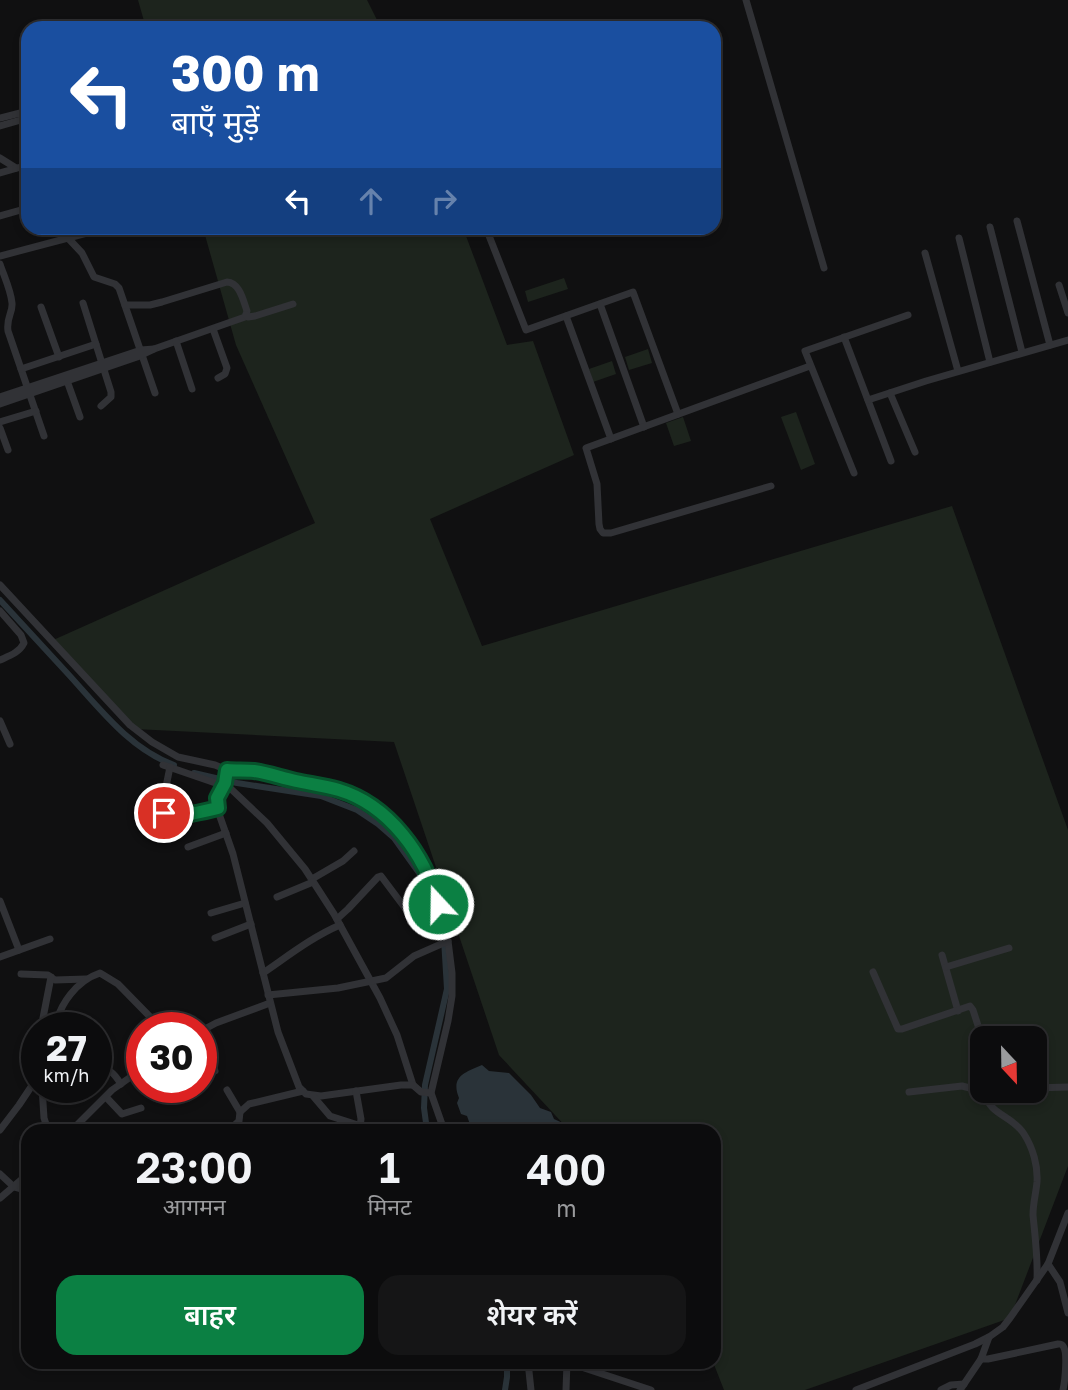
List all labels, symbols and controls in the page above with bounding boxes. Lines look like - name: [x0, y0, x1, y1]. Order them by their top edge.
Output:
- text: 300 m: [171, 43, 320, 102]
- icon: left: [56, 49, 147, 140]
- text: बाएँ मुड़ें: [171, 103, 260, 141]
- icon: left: [279, 182, 317, 220]
- icon: ahead: [352, 182, 390, 220]
- icon: right: [425, 182, 463, 220]
- pin: [134, 783, 194, 843]
- icon: arrive: [145, 794, 183, 832]
- position arrow: [401, 867, 475, 941]
- speed limit sign: 30: [126, 1012, 217, 1103]
- north arrow: [970, 1026, 1046, 1102]
- map controls: [970, 1026, 1047, 1103]
- text: 27: [46, 1027, 87, 1069]
- text: km/h: [44, 1064, 89, 1086]
- text: 23:00: [136, 1142, 253, 1192]
- text: 1: [379, 1142, 400, 1192]
- text: 400: [526, 1144, 606, 1194]
- text: आगमन: [163, 1192, 226, 1220]
- text: मिनट: [368, 1192, 412, 1220]
- text: m: [556, 1194, 576, 1222]
- button: बाहर: [56, 1275, 364, 1355]
- button: शेयर करें: [378, 1275, 686, 1355]

